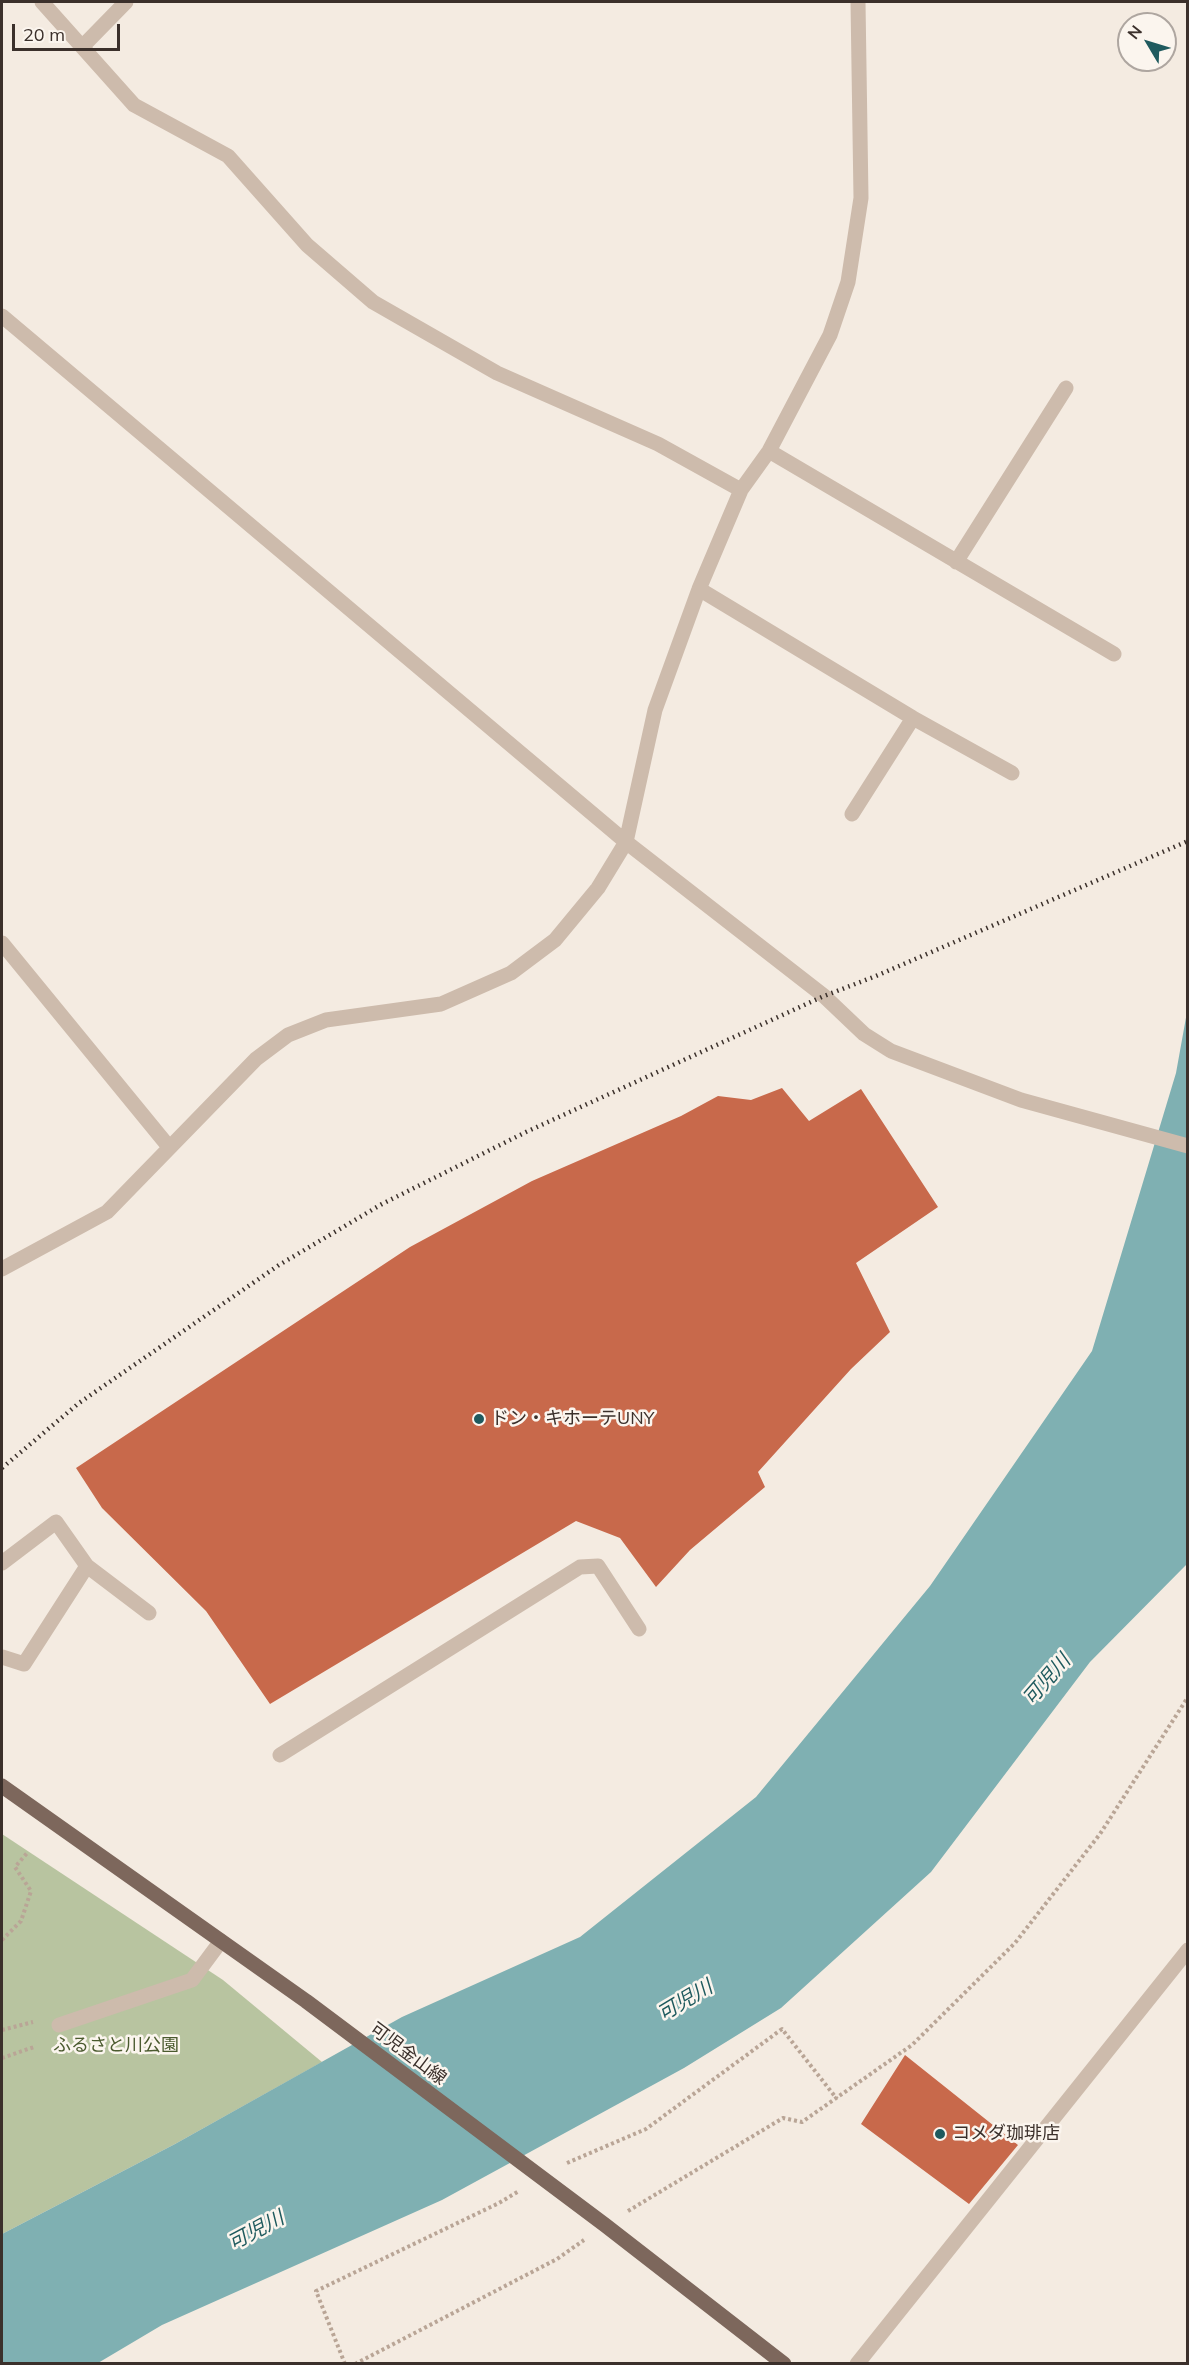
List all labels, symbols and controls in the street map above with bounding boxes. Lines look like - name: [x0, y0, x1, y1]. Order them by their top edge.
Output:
- scale bar: [15, 12, 123, 50]
- north arrow: [1117, 12, 1177, 72]
- text: N: [1123, 21, 1146, 43]
- text: 20 m: [23, 23, 65, 46]
- place label: ドン・キホーテUNY: [491, 1408, 655, 1430]
- marker: ドン・キホーテUNY: [472, 1412, 486, 1426]
- water label: 可児川: [1018, 1649, 1076, 1711]
- water label: 可児川: [653, 1975, 717, 2027]
- street label: 可児金山線: [366, 2018, 450, 2090]
- park label: ふるさと川公園: [53, 2035, 179, 2057]
- place label: コメダ珈琲店: [952, 2123, 1060, 2145]
- marker: コメダ珈琲店: [933, 2127, 947, 2141]
- water label: 可児川: [224, 2206, 288, 2256]

